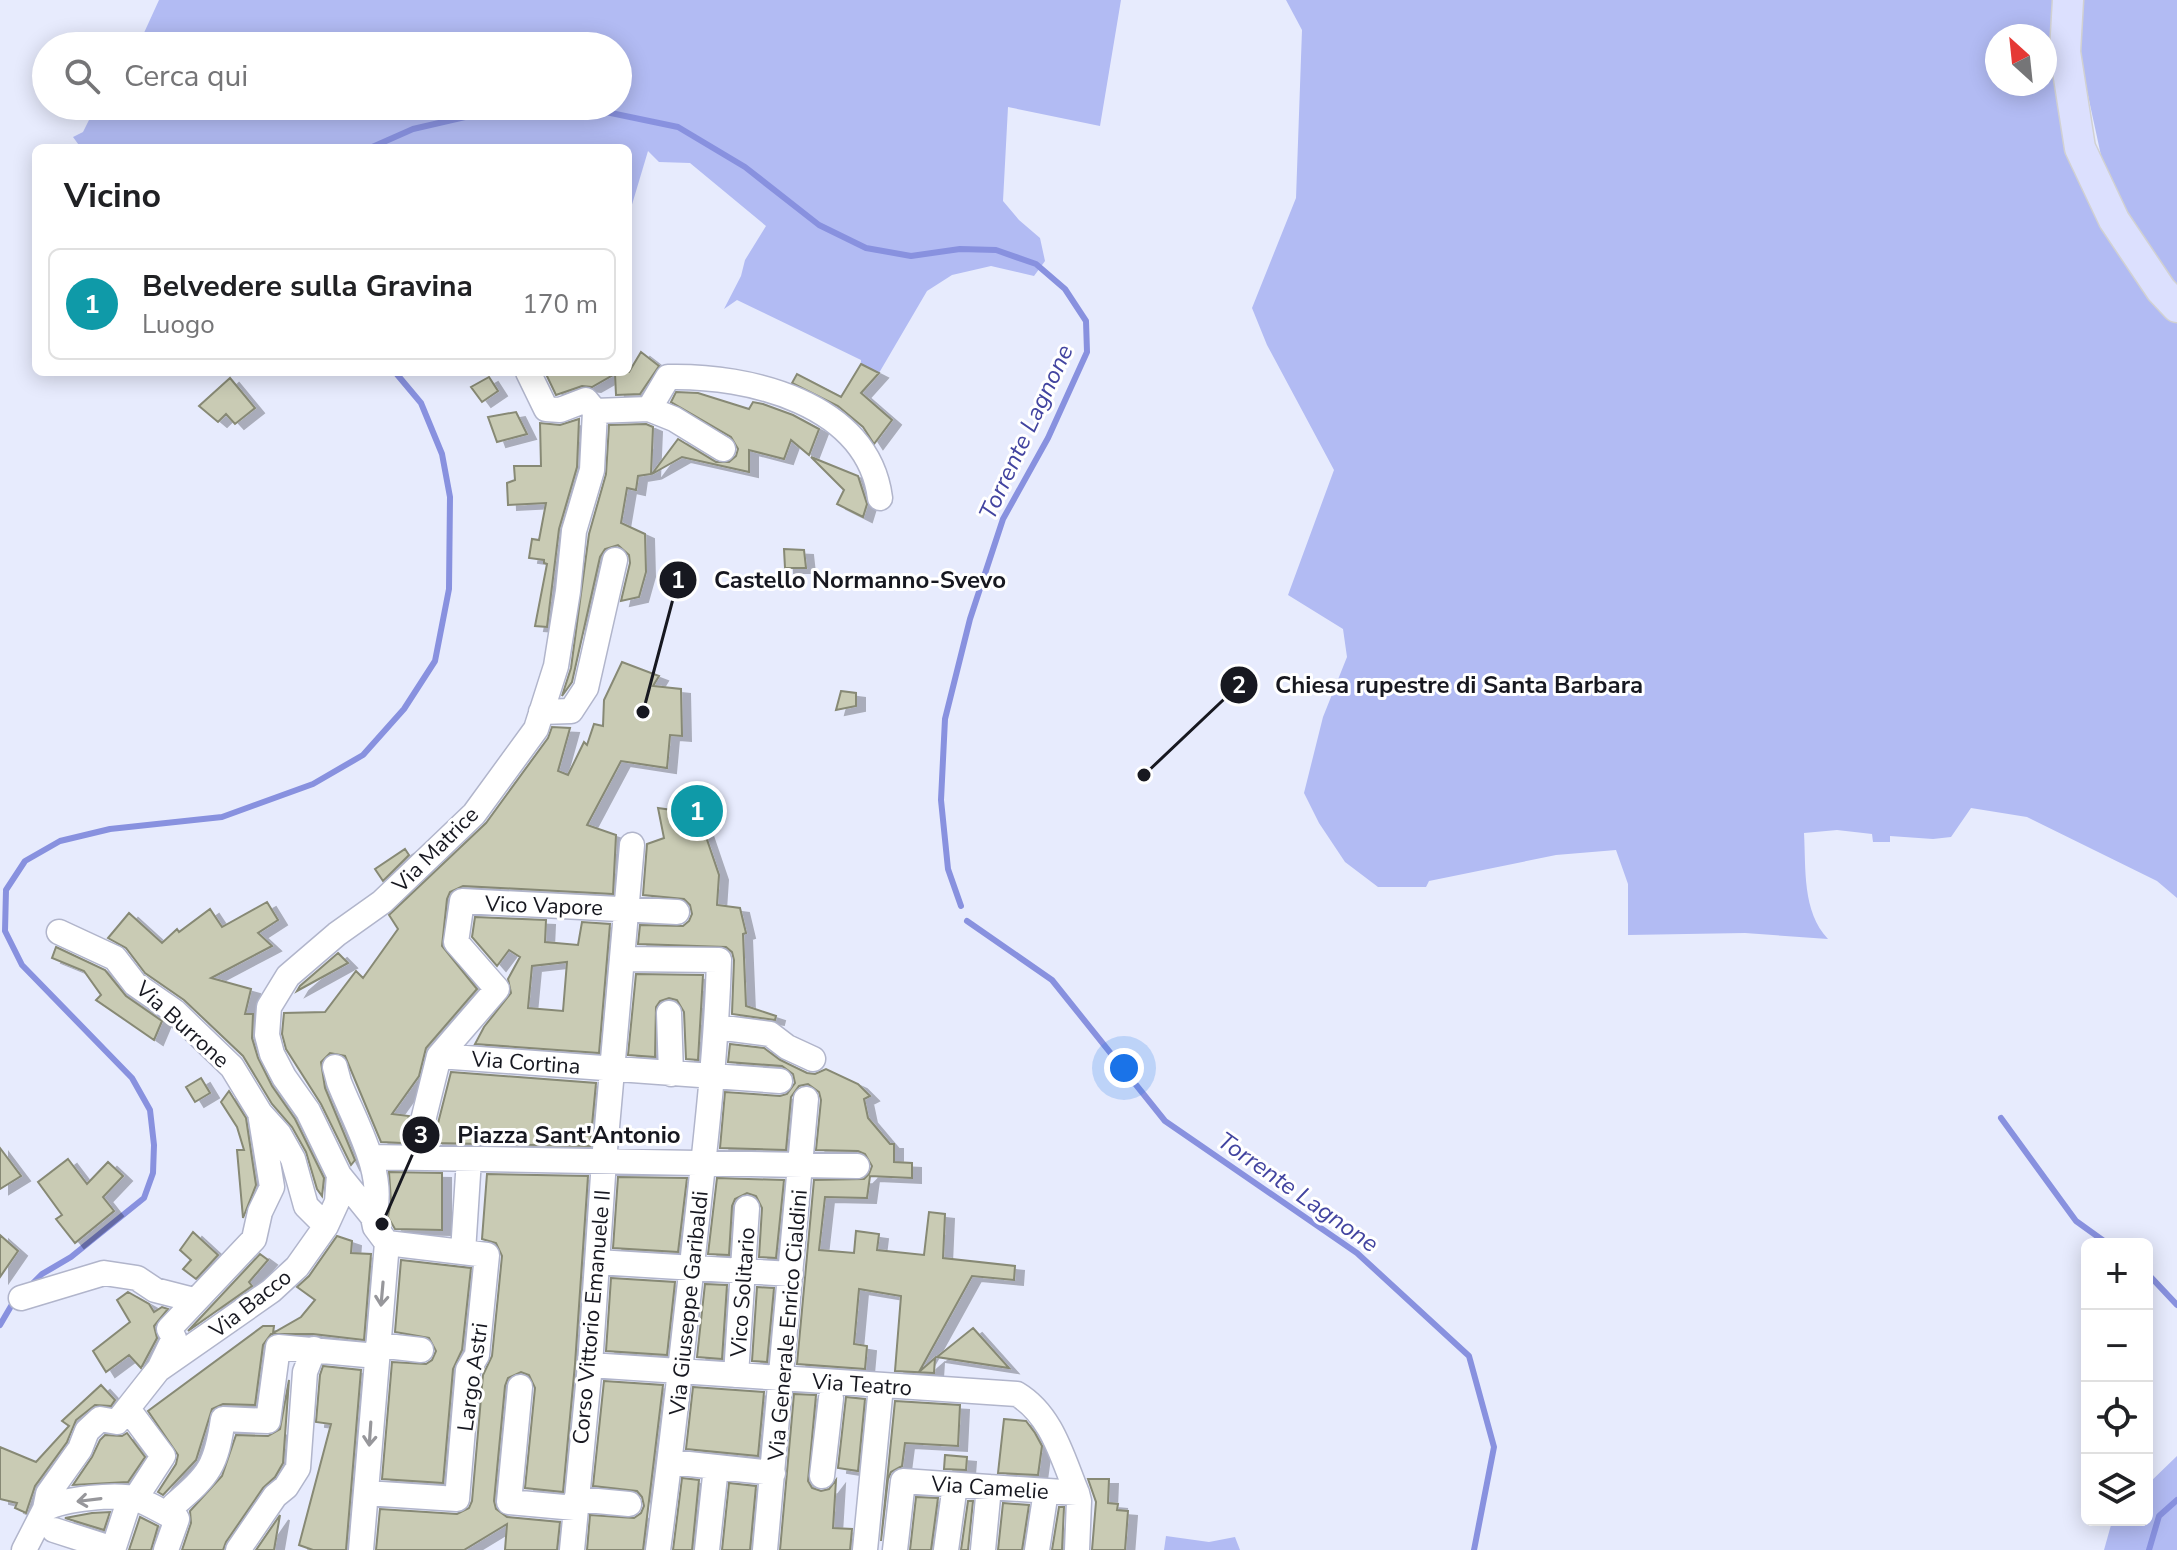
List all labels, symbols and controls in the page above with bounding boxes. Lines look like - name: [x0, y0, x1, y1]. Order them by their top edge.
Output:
- north arrow: [1985, 24, 2057, 96]
- search box: [32, 32, 632, 120]
- icon: search: [60, 54, 104, 98]
- text: Cerca qui: [124, 56, 248, 97]
- text: Vicino: [64, 173, 161, 219]
- text: Belvedere sulla Gravina: [142, 266, 473, 307]
- text: 1: [84, 287, 100, 322]
- text: 170 m: [522, 287, 598, 322]
- text: Luogo: [142, 307, 215, 342]
- water label: Torrente Lagnone: [971, 339, 1081, 525]
- callout: Castello Normanno-Svevo: [658, 556, 1022, 604]
- text: 1: [671, 564, 685, 596]
- text: Castello Normanno-Svevo: [714, 564, 1006, 596]
- callout: Chiesa rupestre di Santa Barbara: [1219, 661, 1659, 709]
- text: 2: [1232, 669, 1246, 701]
- text: Chiesa rupestre di Santa Barbara: [1275, 669, 1643, 701]
- pin: 1: [671, 781, 723, 841]
- street label: Via Matrice: [385, 800, 485, 900]
- street label: Vico Vapore: [483, 889, 604, 923]
- street label: Via Burrone: [128, 974, 236, 1075]
- street label: Via Cortina: [469, 1044, 581, 1082]
- your location: [1104, 1048, 1144, 1088]
- callout: Piazza Sant'Antonio: [401, 1111, 696, 1159]
- text: 3: [414, 1119, 428, 1151]
- text: Piazza Sant'Antonio: [457, 1119, 681, 1151]
- water label: Torrente Lagnone: [1211, 1124, 1385, 1260]
- street label: Corso Vittorio Emanuele II: [566, 1188, 618, 1446]
- street label: Via Generale Enrico Cialdini: [761, 1188, 815, 1463]
- street label: Via Giuseppe Garibaldi: [662, 1189, 716, 1418]
- street label: Vico Solitario: [723, 1226, 762, 1359]
- map controls: [2081, 1238, 2153, 1526]
- button: +: [2081, 1238, 2153, 1310]
- street label: Via Bacco: [203, 1262, 298, 1346]
- one-way arrow: [375, 1280, 390, 1307]
- button: −: [2081, 1310, 2153, 1382]
- street label: Largo Astri: [451, 1321, 495, 1433]
- street label: Via Teatro: [810, 1366, 913, 1403]
- button: locate: [2081, 1382, 2153, 1454]
- one-way arrow: [362, 1420, 377, 1447]
- button: layers: [2081, 1454, 2153, 1526]
- street label: Via Camelie: [929, 1469, 1050, 1507]
- one-way arrow: [76, 1492, 103, 1507]

